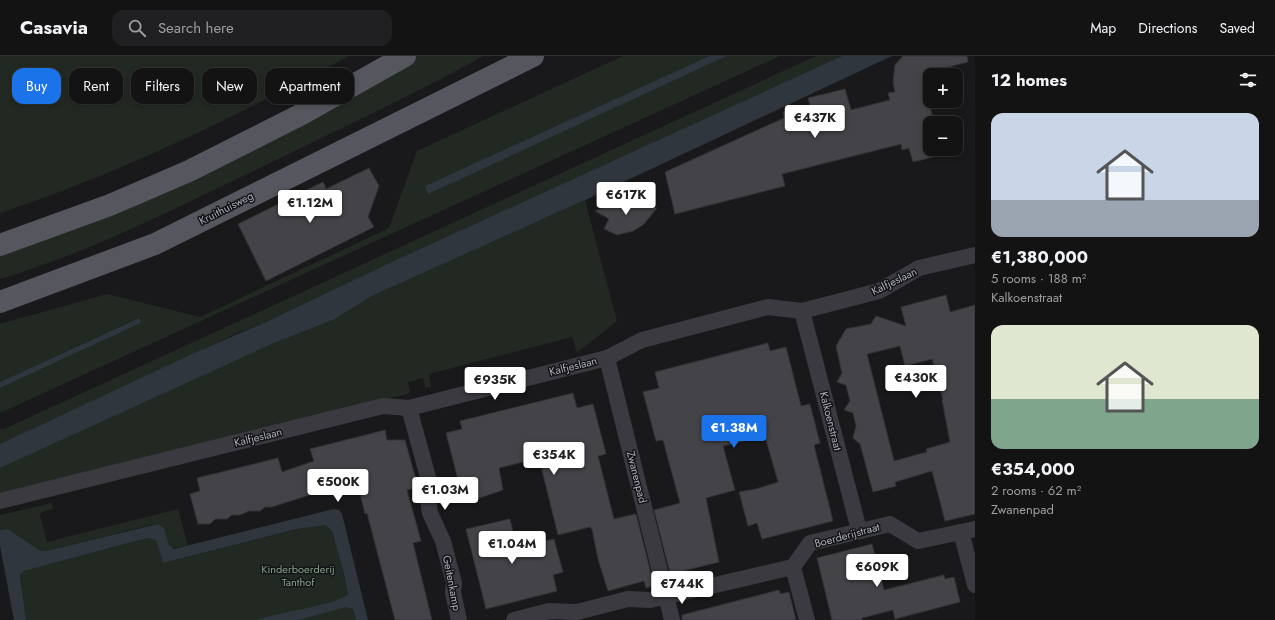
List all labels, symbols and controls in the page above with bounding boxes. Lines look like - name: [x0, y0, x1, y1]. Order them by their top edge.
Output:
- search box: [112, 10, 392, 46]
- text: Casavia: [20, 14, 88, 41]
- icon: search: [126, 17, 148, 39]
- text: Search here: [158, 17, 234, 39]
- text: Map: [1090, 18, 1116, 38]
- text: Directions: [1138, 18, 1198, 38]
- text: Saved: [1220, 18, 1255, 38]
- chip: Buy: [12, 68, 61, 104]
- chip: Rent: [69, 68, 123, 104]
- chip: Filters: [131, 68, 194, 104]
- chip: New: [202, 68, 257, 104]
- chip: Apartment: [265, 68, 354, 104]
- map controls: [923, 68, 963, 156]
- button: +: [923, 68, 963, 108]
- text: 12 homes: [991, 68, 1067, 92]
- icon: filters: [1237, 69, 1259, 91]
- pin: €437K: [787, 105, 843, 139]
- text: €437K: [794, 108, 836, 127]
- button: −: [923, 116, 963, 156]
- icon: home: [1089, 139, 1161, 211]
- pin: €617K: [598, 182, 654, 216]
- text: €617K: [606, 185, 646, 204]
- street label: Kruithuisweg: [196, 187, 256, 229]
- pin: €1.12M: [277, 190, 343, 224]
- text: €1.12M: [287, 193, 333, 212]
- text: €1,380,000: [991, 245, 1088, 269]
- street label: Kalfjeslaan: [869, 263, 919, 299]
- text: 5 rooms · 188 m²: [991, 269, 1086, 288]
- text: Kalkoenstraat: [991, 288, 1062, 307]
- icon: home: [1089, 351, 1161, 423]
- street label: Kalfjeslaan: [547, 352, 599, 380]
- pin: €430K: [888, 365, 944, 399]
- pin: €935K: [467, 367, 523, 401]
- text: €430K: [894, 368, 938, 387]
- text: €935K: [474, 370, 516, 389]
- street label: Kalkoenstraat: [816, 390, 846, 452]
- pin: €1.38M: [701, 415, 767, 449]
- text: €1.38M: [710, 418, 758, 437]
- street label: Kalfjeslaan: [232, 423, 284, 451]
- pin: €354K: [526, 442, 582, 476]
- text: €354K: [532, 445, 576, 464]
- street label: Zwanenpad: [623, 449, 651, 505]
- text: €354,000: [991, 457, 1075, 481]
- pin: €500K: [310, 469, 366, 503]
- text: €500K: [316, 472, 360, 491]
- pin: €1.03M: [412, 477, 478, 511]
- text: €1.03M: [421, 480, 469, 499]
- text: 2 rooms · 62 m²: [991, 481, 1081, 500]
- text: Zwanenpad: [991, 500, 1054, 519]
- street label: Boerderijstraat: [813, 519, 882, 551]
- pin: €1.04M: [479, 531, 545, 565]
- text: €1.04M: [488, 534, 536, 553]
- street label: Geitenkamp: [439, 554, 465, 612]
- pin: €609K: [849, 554, 905, 588]
- text: €609K: [855, 557, 899, 576]
- park label: Kinderboerderij Tanthof: [261, 561, 335, 590]
- pin: €744K: [654, 571, 710, 605]
- text: €744K: [660, 574, 704, 593]

